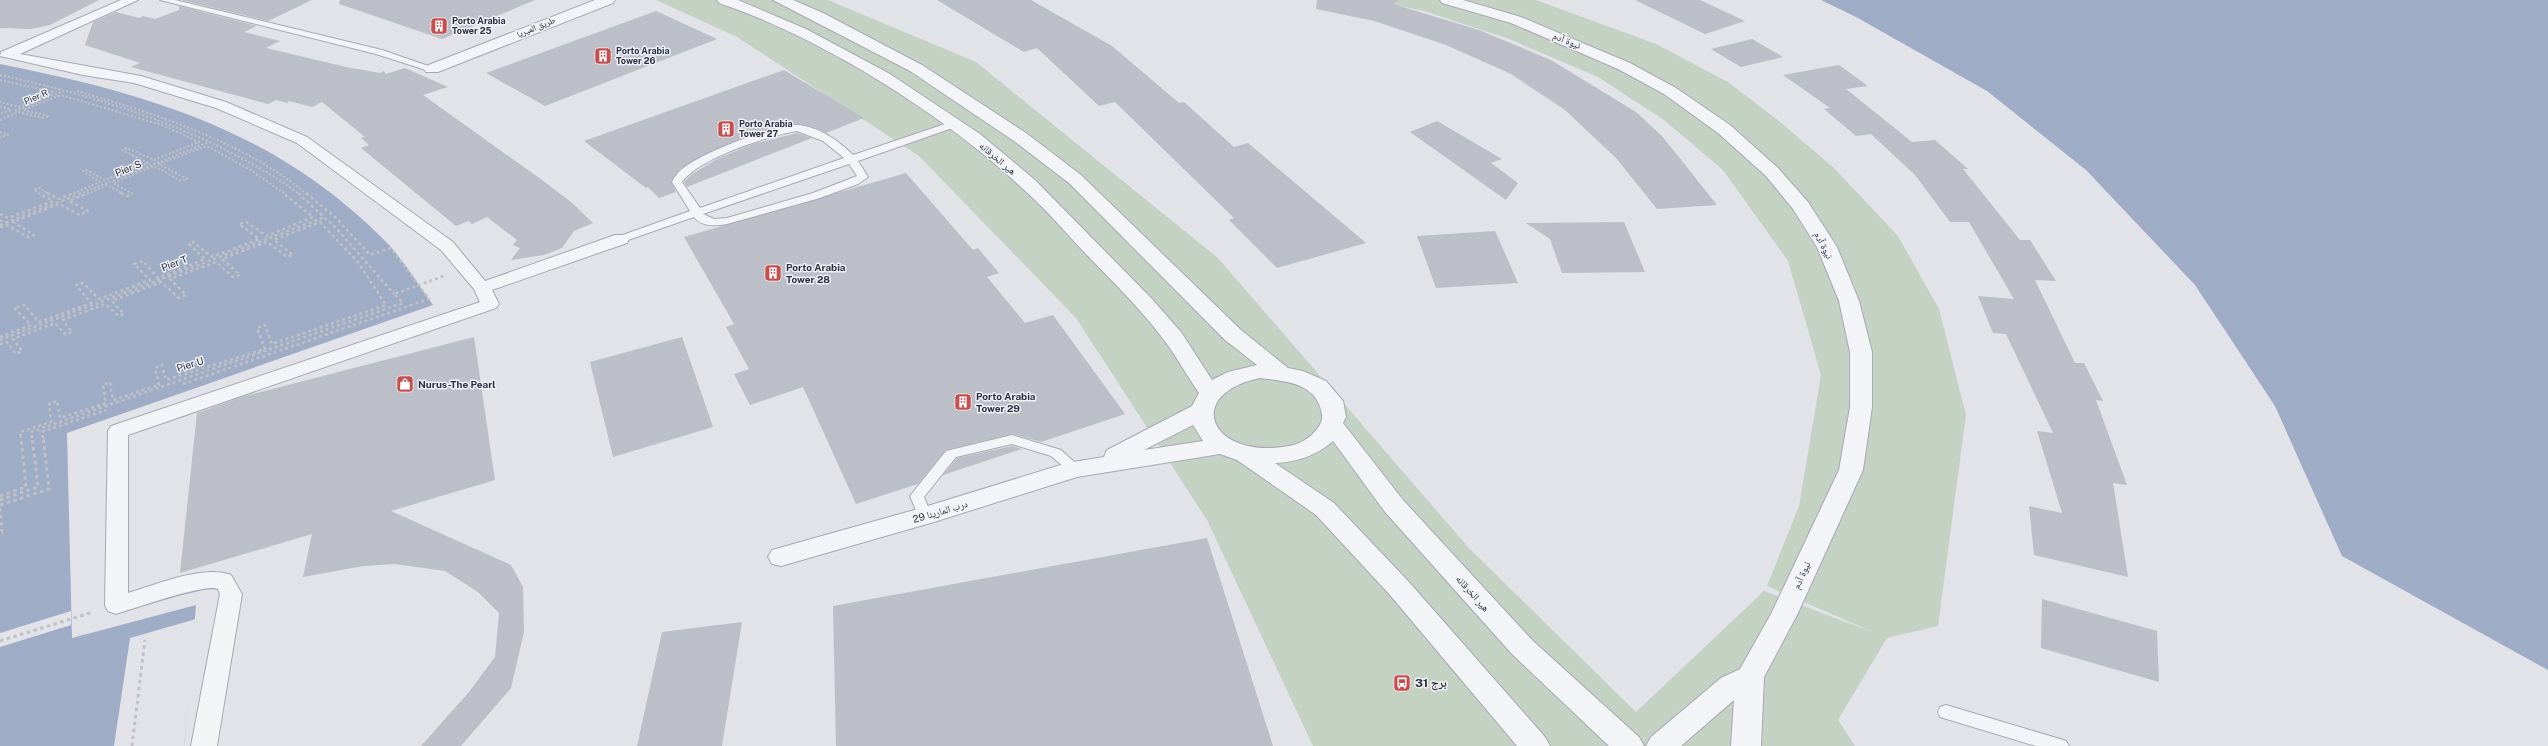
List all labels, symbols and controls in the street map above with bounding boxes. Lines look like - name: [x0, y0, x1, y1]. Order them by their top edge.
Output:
- street label: طريق الميريا: [515, 14, 557, 39]
- place label: Porto Arabia Tower 25: [452, 15, 506, 36]
- building icon: Porto Arabia Tower 25: [429, 16, 449, 36]
- street label: نيوة آدم: [1551, 29, 1583, 53]
- place label: Porto Arabia Tower 26: [616, 45, 670, 66]
- building icon: Porto Arabia Tower 26: [593, 46, 613, 66]
- street label: Pier R: [22, 86, 49, 107]
- place label: Porto Arabia Tower 27: [739, 118, 793, 139]
- building icon: Porto Arabia Tower 27: [716, 119, 736, 139]
- street label: هير الخرقانه: [977, 139, 1019, 177]
- street label: Pier S: [113, 157, 143, 179]
- street label: نيوة آدم: [1810, 229, 1836, 262]
- street label: Pier T: [159, 253, 189, 273]
- place label: Porto Arabia Tower 28: [786, 261, 846, 285]
- building icon: Porto Arabia Tower 28: [763, 263, 783, 283]
- street label: Pier U: [175, 354, 205, 374]
- shop icon: Nurus-The Pearl: [395, 374, 415, 394]
- place label: Nurus-The Pearl: [418, 378, 496, 390]
- place label: Porto Arabia Tower 29: [976, 390, 1036, 414]
- building icon: Porto Arabia Tower 29: [953, 392, 973, 412]
- street label: درب المارينا 29: [911, 497, 969, 525]
- street label: نيوة آدم: [1790, 559, 1814, 591]
- street label: هير الخرقانه: [1454, 573, 1492, 614]
- bus stop icon: برج 31: [1392, 673, 1412, 693]
- place label: برج 31: [1415, 676, 1447, 691]

